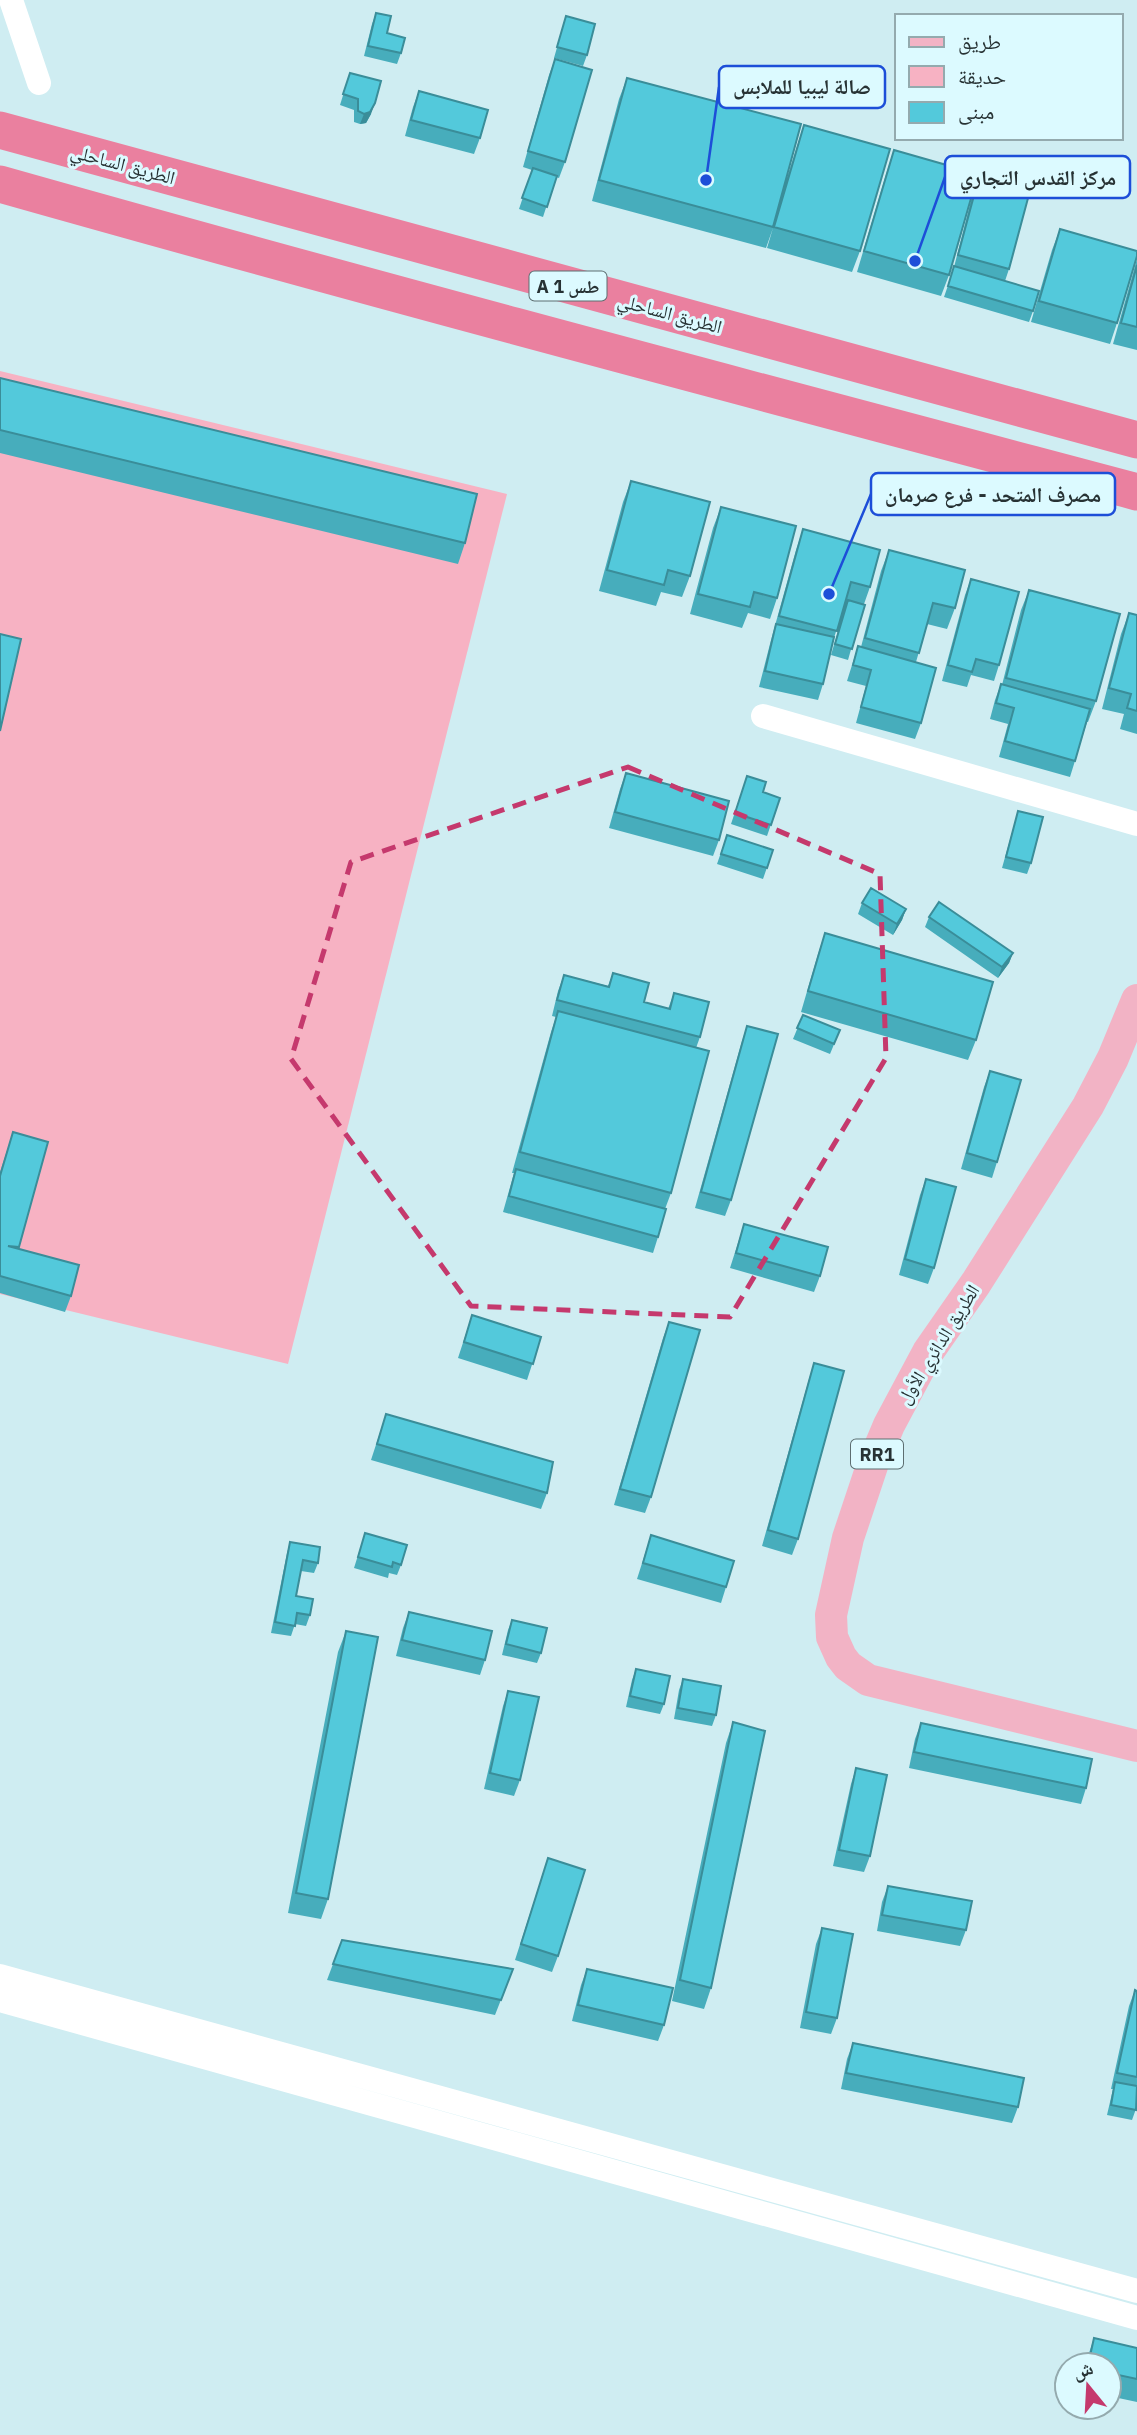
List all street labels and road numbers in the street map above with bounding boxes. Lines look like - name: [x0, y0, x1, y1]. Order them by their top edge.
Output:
- street label: الطريق الساحلي: [67, 139, 178, 193]
- road number: A 1 طس: [530, 272, 606, 300]
- street label: الطريق الساحلي: [614, 288, 725, 342]
- street label: الطريق الدائري الأول: [891, 1279, 988, 1411]
- road number: RR1: [851, 1440, 903, 1469]

